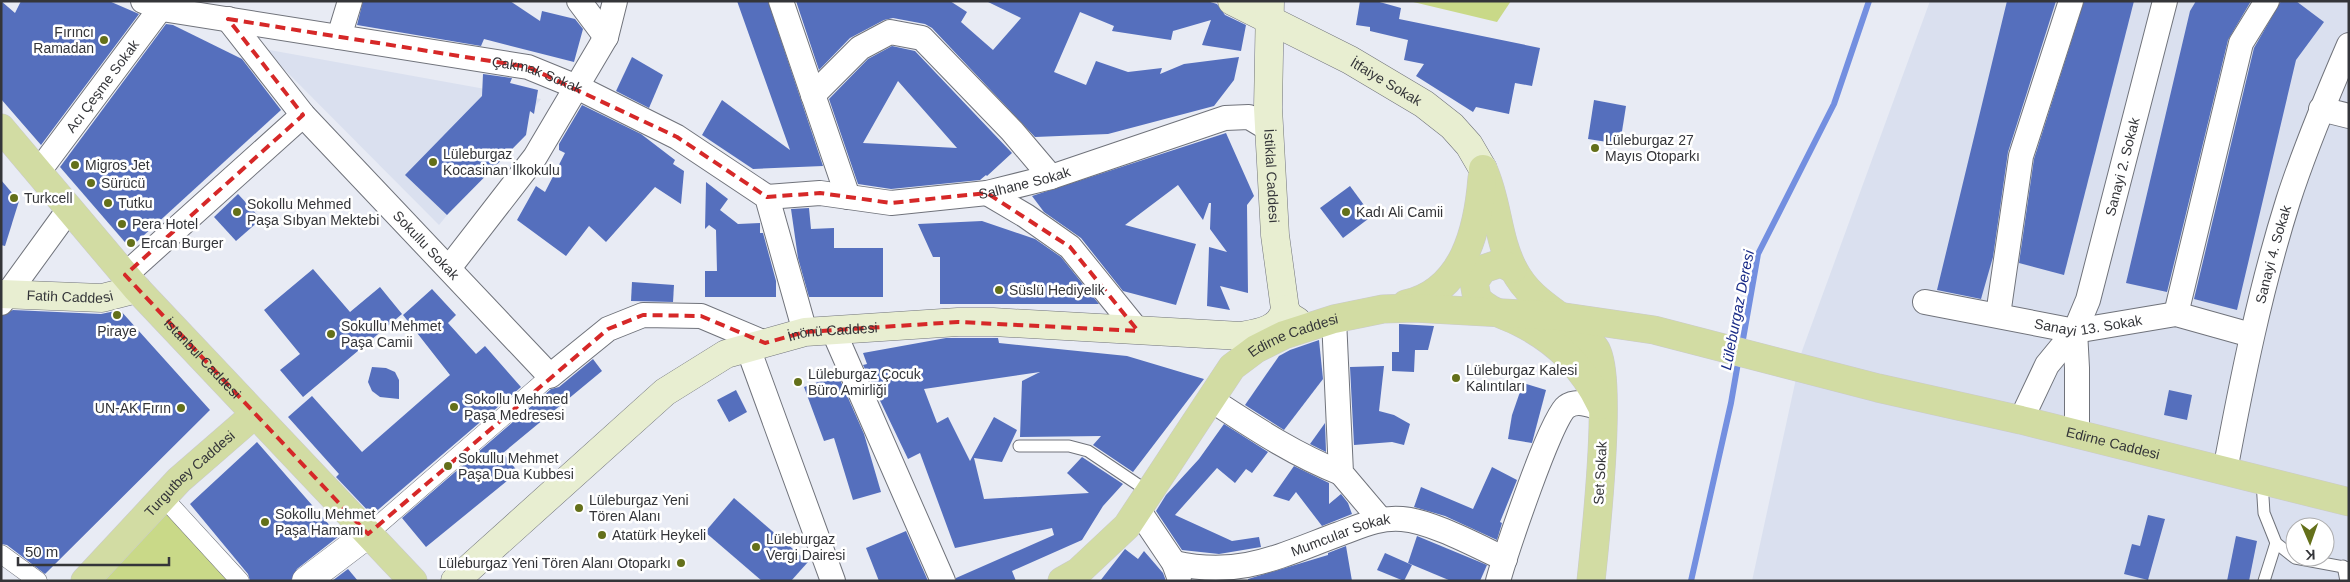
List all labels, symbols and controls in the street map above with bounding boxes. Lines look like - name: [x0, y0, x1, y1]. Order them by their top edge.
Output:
- place label: Fırıncı Ramadan: [33, 24, 94, 56]
- marker: Fırıncı Ramadan: [98, 34, 110, 46]
- street label: Acı Çeşme Sokak: [63, 36, 143, 135]
- street label: Çakmak Sokak: [491, 53, 586, 97]
- street label: İtfaiye Sokak: [1348, 53, 1426, 109]
- street label: Sanayi 2. Sokak: [2102, 115, 2143, 218]
- street label: İstiklal Caddesi: [1261, 128, 1282, 223]
- place label: Lüleburgaz 27 Mayıs Otoparkı: [1605, 132, 1700, 164]
- marker: Lüleburgaz 27 Mayıs Otoparkı: [1589, 142, 1601, 154]
- place label: Lüleburgaz Kocasinan İlkokulu: [443, 146, 560, 178]
- marker: Lüleburgaz Kocasinan İlkokulu: [427, 156, 439, 168]
- place label: Migros Jet: [85, 157, 150, 173]
- marker: Migros Jet: [69, 159, 81, 171]
- street label: Salhane Sokak: [978, 163, 1073, 202]
- place label: Sürücü: [101, 175, 145, 191]
- marker: Sürücü: [85, 177, 97, 189]
- place label: Turkcell: [24, 190, 73, 206]
- marker: Turkcell: [8, 192, 20, 204]
- place label: Tutku: [118, 195, 153, 211]
- place label: Sokollu Mehmed Paşa Sıbyan Mektebi: [247, 196, 379, 228]
- marker: Tutku: [102, 197, 114, 209]
- street label: Sanayi 4. Sokak: [2252, 202, 2295, 305]
- place label: Kadı Ali Camii: [1356, 204, 1443, 220]
- marker: Sokollu Mehmed Paşa Sıbyan Mektebi: [231, 206, 243, 218]
- marker: Kadı Ali Camii: [1340, 206, 1352, 218]
- street label: Sokullu Sokak: [390, 207, 463, 284]
- place label: Pera Hotel: [132, 216, 198, 232]
- marker: Pera Hotel: [116, 218, 128, 230]
- place label: Ercan Burger: [141, 235, 224, 251]
- marker: Ercan Burger: [125, 237, 137, 249]
- water label: Lüleburgaz Deresi: [1717, 248, 1757, 371]
- place label: Süslü Hediyelik: [1009, 282, 1106, 298]
- marker: Süslü Hediyelik: [993, 284, 1005, 296]
- street label: Fatih Caddesi: [26, 287, 115, 306]
- marker: Piraye: [111, 309, 123, 321]
- street label: Edirne Caddesi: [1245, 310, 1340, 360]
- street label: Sanayi 13. Sokak: [2033, 312, 2144, 339]
- street label: İstanbul Caddesi: [161, 314, 244, 402]
- place label: Sokullu Mehmet Paşa Camii: [341, 318, 441, 350]
- street label: İnönü Caddesi: [786, 319, 878, 344]
- place label: Piraye: [97, 323, 137, 339]
- marker: Sokullu Mehmet Paşa Camii: [325, 328, 337, 340]
- place label: Lüleburgaz Kalesi Kalıntıları: [1466, 362, 1577, 394]
- place label: Lüleburgaz Çocuk Büro Amirliği: [808, 366, 922, 398]
- marker: Lüleburgaz Kalesi Kalıntıları: [1450, 372, 1462, 384]
- marker: Lüleburgaz Çocuk Büro Amirliği: [792, 376, 804, 388]
- place label: Sokollu Mehmed Paşa Medresesi: [464, 391, 568, 423]
- place label: UN-AK Fırın: [95, 400, 171, 416]
- marker: Sokollu Mehmed Paşa Medresesi: [448, 401, 460, 413]
- marker: UN-AK Fırın: [175, 402, 187, 414]
- street label: Edirne Caddesi: [2065, 424, 2162, 462]
- street label: Turgutbey Caddesi: [141, 427, 238, 520]
- street label: Set Sokak: [1590, 440, 1610, 505]
- place label: Sokullu Mehmet Paşa Dua Kubbesi: [458, 450, 574, 482]
- marker: Sokullu Mehmet Paşa Dua Kubbesi: [442, 460, 454, 472]
- place label: Lüleburgaz Yeni Tören Alanı: [589, 492, 689, 524]
- marker: Lüleburgaz Yeni Tören Alanı: [573, 502, 585, 514]
- place label: Sokollu Mehmet Paşa Hamamı: [275, 506, 375, 538]
- street label: Mumcular Sokak: [1289, 511, 1392, 560]
- marker: Sokollu Mehmet Paşa Hamamı: [259, 516, 271, 528]
- north arrow: [2285, 517, 2335, 567]
- place label: Atatürk Heykeli: [612, 527, 706, 543]
- marker: Atatürk Heykeli: [596, 529, 608, 541]
- place label: Lüleburgaz Vergi Dairesi: [766, 531, 845, 563]
- scale bar: [18, 534, 169, 566]
- marker: Lüleburgaz Vergi Dairesi: [750, 541, 762, 553]
- text: 50 m: [25, 543, 58, 560]
- text: K: [2305, 547, 2316, 563]
- place label: Lüleburgaz Yeni Tören Alanı Otoparkı: [439, 555, 671, 571]
- marker: Lüleburgaz Yeni Tören Alanı Otoparkı: [675, 557, 687, 569]

